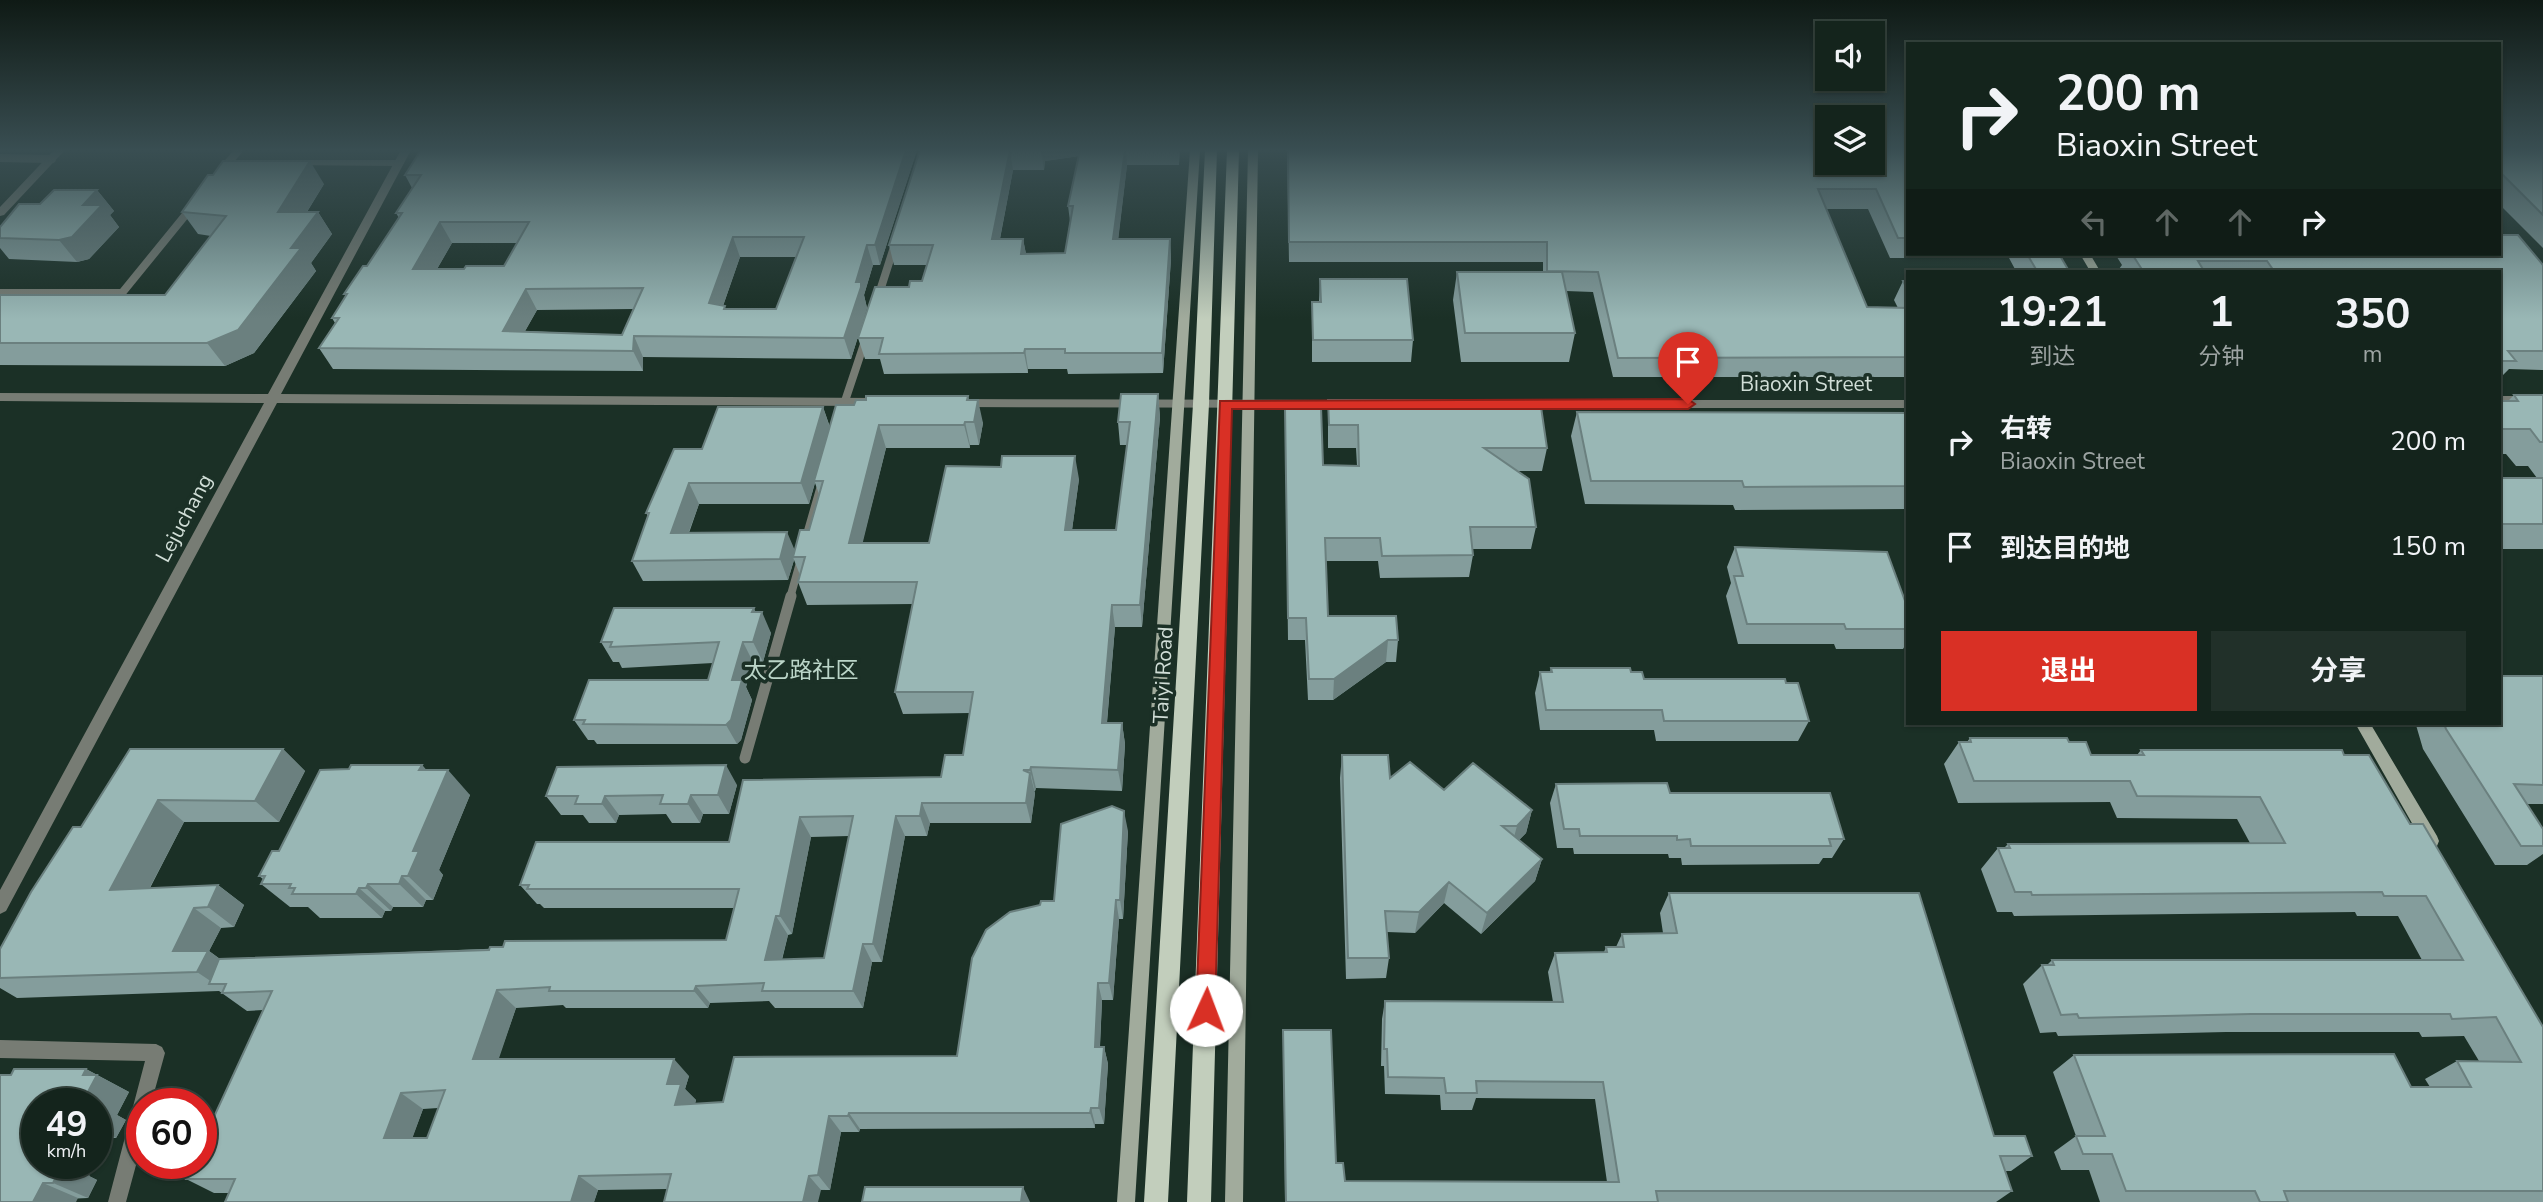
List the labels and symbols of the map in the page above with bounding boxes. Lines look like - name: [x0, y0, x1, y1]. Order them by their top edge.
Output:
- pin: [1658, 332, 1718, 404]
- street label: Biaoxin Street: [1740, 370, 1873, 398]
- street label: Lejuchang: [149, 469, 219, 567]
- street label: Taiyi Road: [1146, 626, 1180, 724]
- district label: 太乙路社区: [744, 655, 859, 686]
- position arrow: [1169, 973, 1243, 1047]
- speed limit sign: 60: [126, 1088, 217, 1179]

